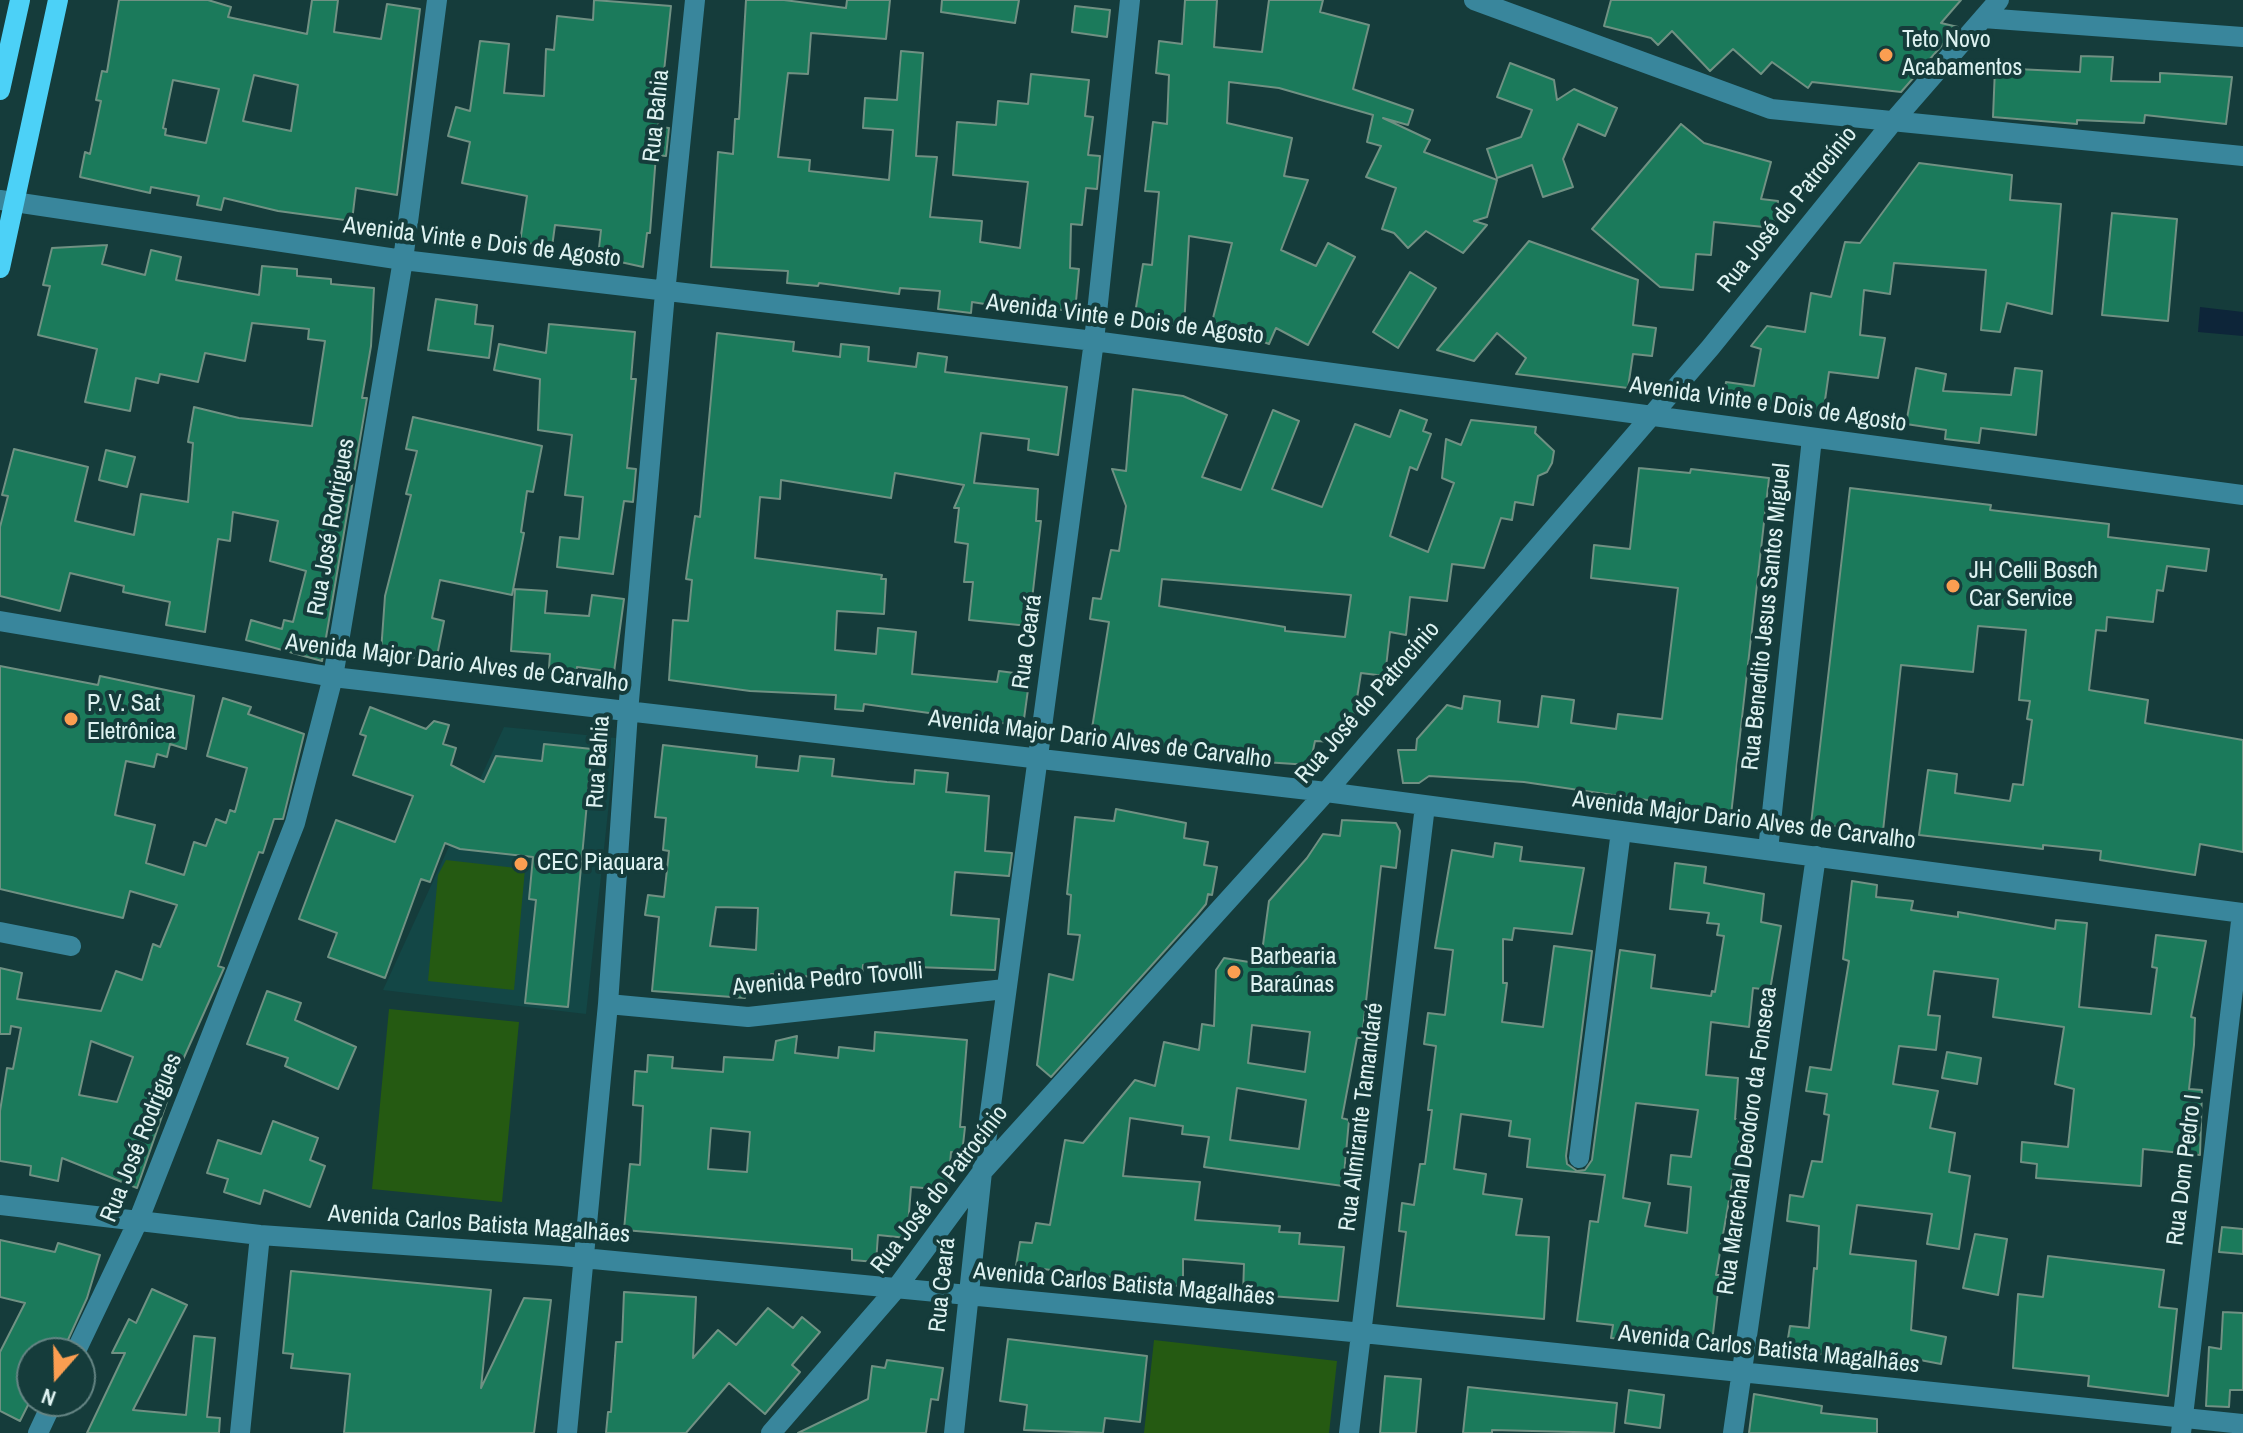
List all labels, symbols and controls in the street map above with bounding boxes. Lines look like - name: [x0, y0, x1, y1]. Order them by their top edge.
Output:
- place label: Teto Novo Acabamentos: [1902, 27, 2022, 83]
- marker: Teto Novo Acabamentos: [1877, 46, 1895, 64]
- street label: Rua Bahia: [638, 68, 676, 164]
- street label: Rua José do Patrocínio: [1712, 121, 1864, 299]
- street label: Avenida Vinte e Dois de Agosto: [342, 212, 622, 274]
- street label: Avenida Vinte e Dois de Agosto: [985, 289, 1265, 351]
- street label: Avenida Vinte e Dois de Agosto: [1628, 371, 1908, 439]
- street label: Rua José Rodrigues: [302, 436, 362, 618]
- street label: Rua Benedito Jesus Santos Miguel: [1737, 462, 1797, 772]
- place label: JH Celli Bosch Car Service: [1969, 558, 2098, 614]
- marker: JH Celli Bosch Car Service: [1944, 577, 1962, 595]
- street label: Rua Ceará: [1007, 593, 1049, 691]
- street label: Rua José do Patrocínio: [1290, 616, 1446, 790]
- street label: Avenida Major Dario Alves de Carvalho: [284, 629, 630, 699]
- place label: P. V. Sat Eletrônica: [87, 691, 176, 747]
- street label: Avenida Major Dario Alves de Carvalho: [927, 705, 1273, 775]
- marker: P. V. Sat Eletrônica: [62, 710, 80, 728]
- street label: Rua Bahia: [581, 715, 617, 809]
- street label: Avenida Major Dario Alves de Carvalho: [1571, 786, 1917, 856]
- place label: CEC Piaquara: [537, 850, 664, 878]
- marker: CEC Piaquara: [512, 855, 530, 873]
- place label: Barbearia Baraúnas: [1250, 944, 1336, 1000]
- street label: Avenida Pedro Tovolli: [732, 957, 924, 1003]
- marker: Barbearia Baraúnas: [1225, 963, 1243, 981]
- street label: Rua Marechal Deodoro da Fonseca: [1712, 985, 1784, 1297]
- street label: Rua Almirante Tamandaré: [1334, 1001, 1390, 1233]
- street label: Rua José Rodrigues: [95, 1049, 189, 1227]
- street label: Rua Dom Pedro I: [2161, 1093, 2209, 1247]
- street label: Rua José do Patrocínio: [865, 1100, 1015, 1280]
- street label: Avenida Carlos Batista Magalhães: [327, 1200, 631, 1250]
- street label: Rua Ceará: [924, 1236, 962, 1334]
- street label: Avenida Carlos Batista Magalhães: [972, 1257, 1276, 1313]
- street label: Avenida Carlos Batista Magalhães: [1617, 1320, 1921, 1380]
- north arrow: [16, 1337, 96, 1417]
- text: N: [37, 1381, 60, 1414]

